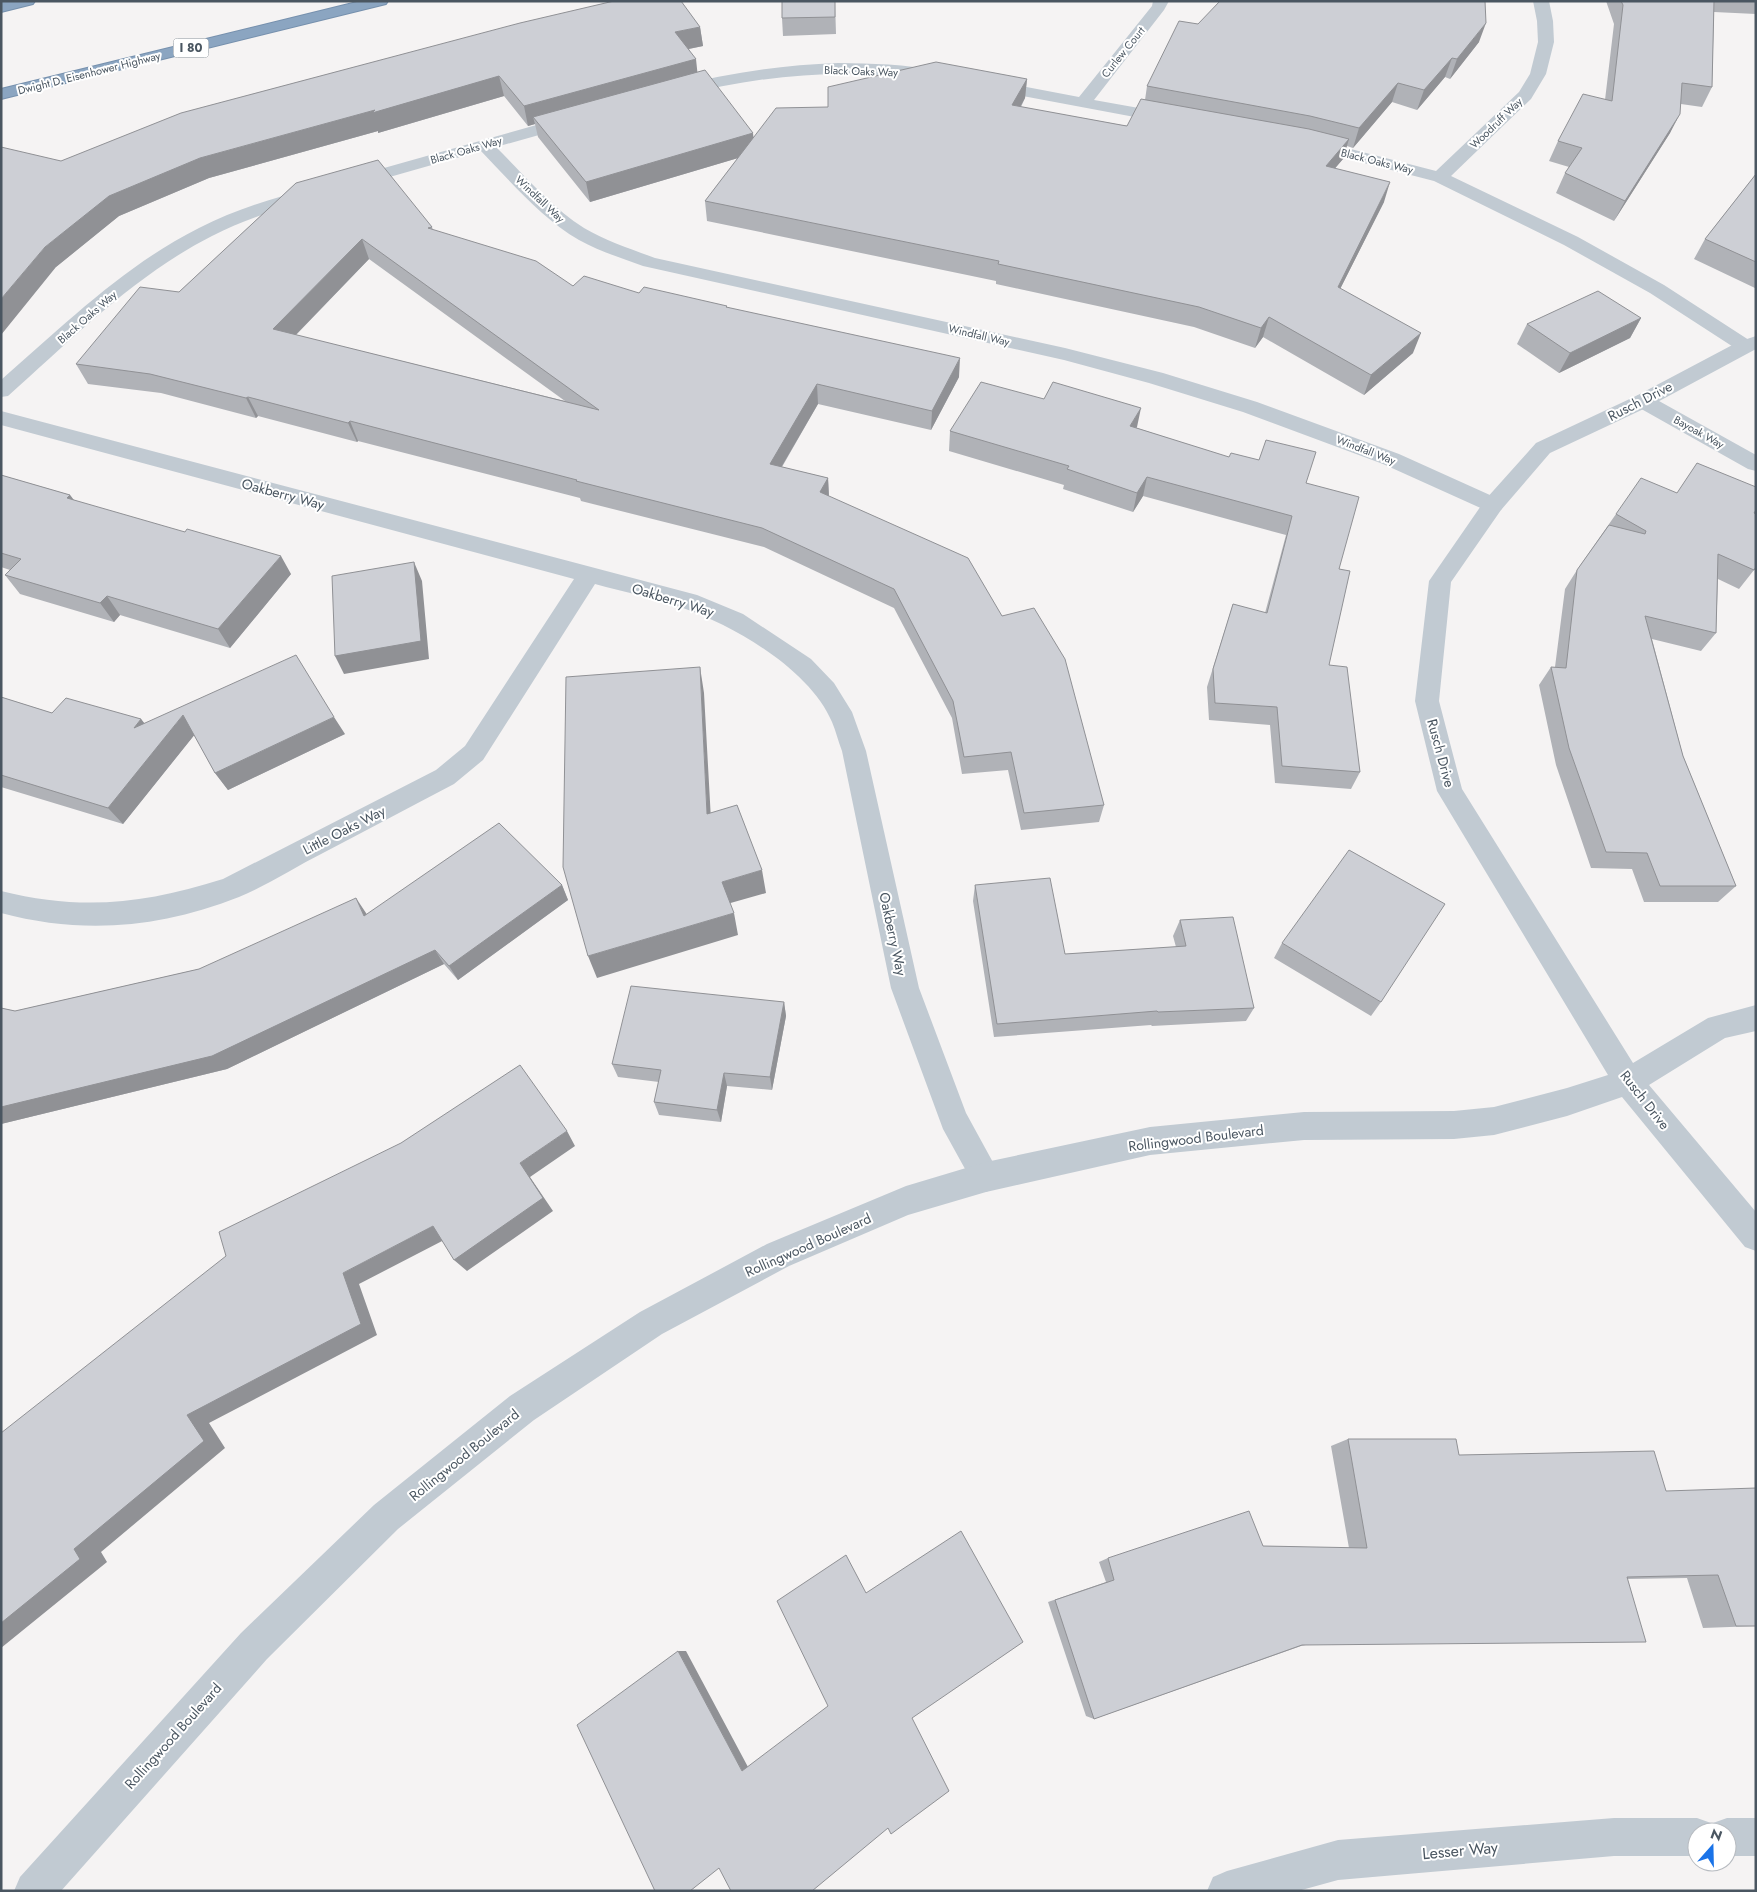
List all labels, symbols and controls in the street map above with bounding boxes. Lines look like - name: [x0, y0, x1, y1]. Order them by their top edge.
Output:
- street label: Curlew Court: [1097, 23, 1149, 81]
- road number: I 80: [174, 38, 208, 58]
- street label: Dwight D. Eisenhower Highway: [16, 47, 162, 98]
- street label: Black Oaks Way: [824, 62, 898, 80]
- street label: Woodruff Way: [1466, 94, 1526, 152]
- street label: Black Oaks Way: [428, 132, 504, 168]
- street label: Black Oaks Way: [1339, 144, 1415, 178]
- street label: Windfall Way: [512, 172, 568, 226]
- street label: Black Oaks Way: [54, 287, 120, 347]
- street label: Windfall Way: [947, 320, 1011, 350]
- street label: Rusch Drive: [1604, 376, 1676, 426]
- street label: Bayoak Way: [1671, 412, 1727, 452]
- street label: Windfall Way: [1334, 431, 1398, 469]
- street label: Oakberry Way: [239, 473, 327, 515]
- street label: Oakberry Way: [630, 578, 717, 622]
- street label: Rusch Drive: [1422, 717, 1460, 789]
- street label: Little Oaks Way: [299, 800, 390, 859]
- street label: Oakberry Way: [874, 890, 912, 978]
- street label: Rusch Drive: [1616, 1066, 1674, 1134]
- street label: Rollingwood Boulevard: [1127, 1120, 1265, 1156]
- street label: Rollingwood Boulevard: [742, 1208, 874, 1282]
- street label: Rollingwood Boulevard: [405, 1404, 523, 1506]
- street label: Rollingwood Boulevard: [120, 1679, 226, 1793]
- north arrow: [1687, 1822, 1737, 1872]
- text: N: [1708, 1823, 1725, 1846]
- street label: Lesser Way: [1421, 1836, 1500, 1865]

